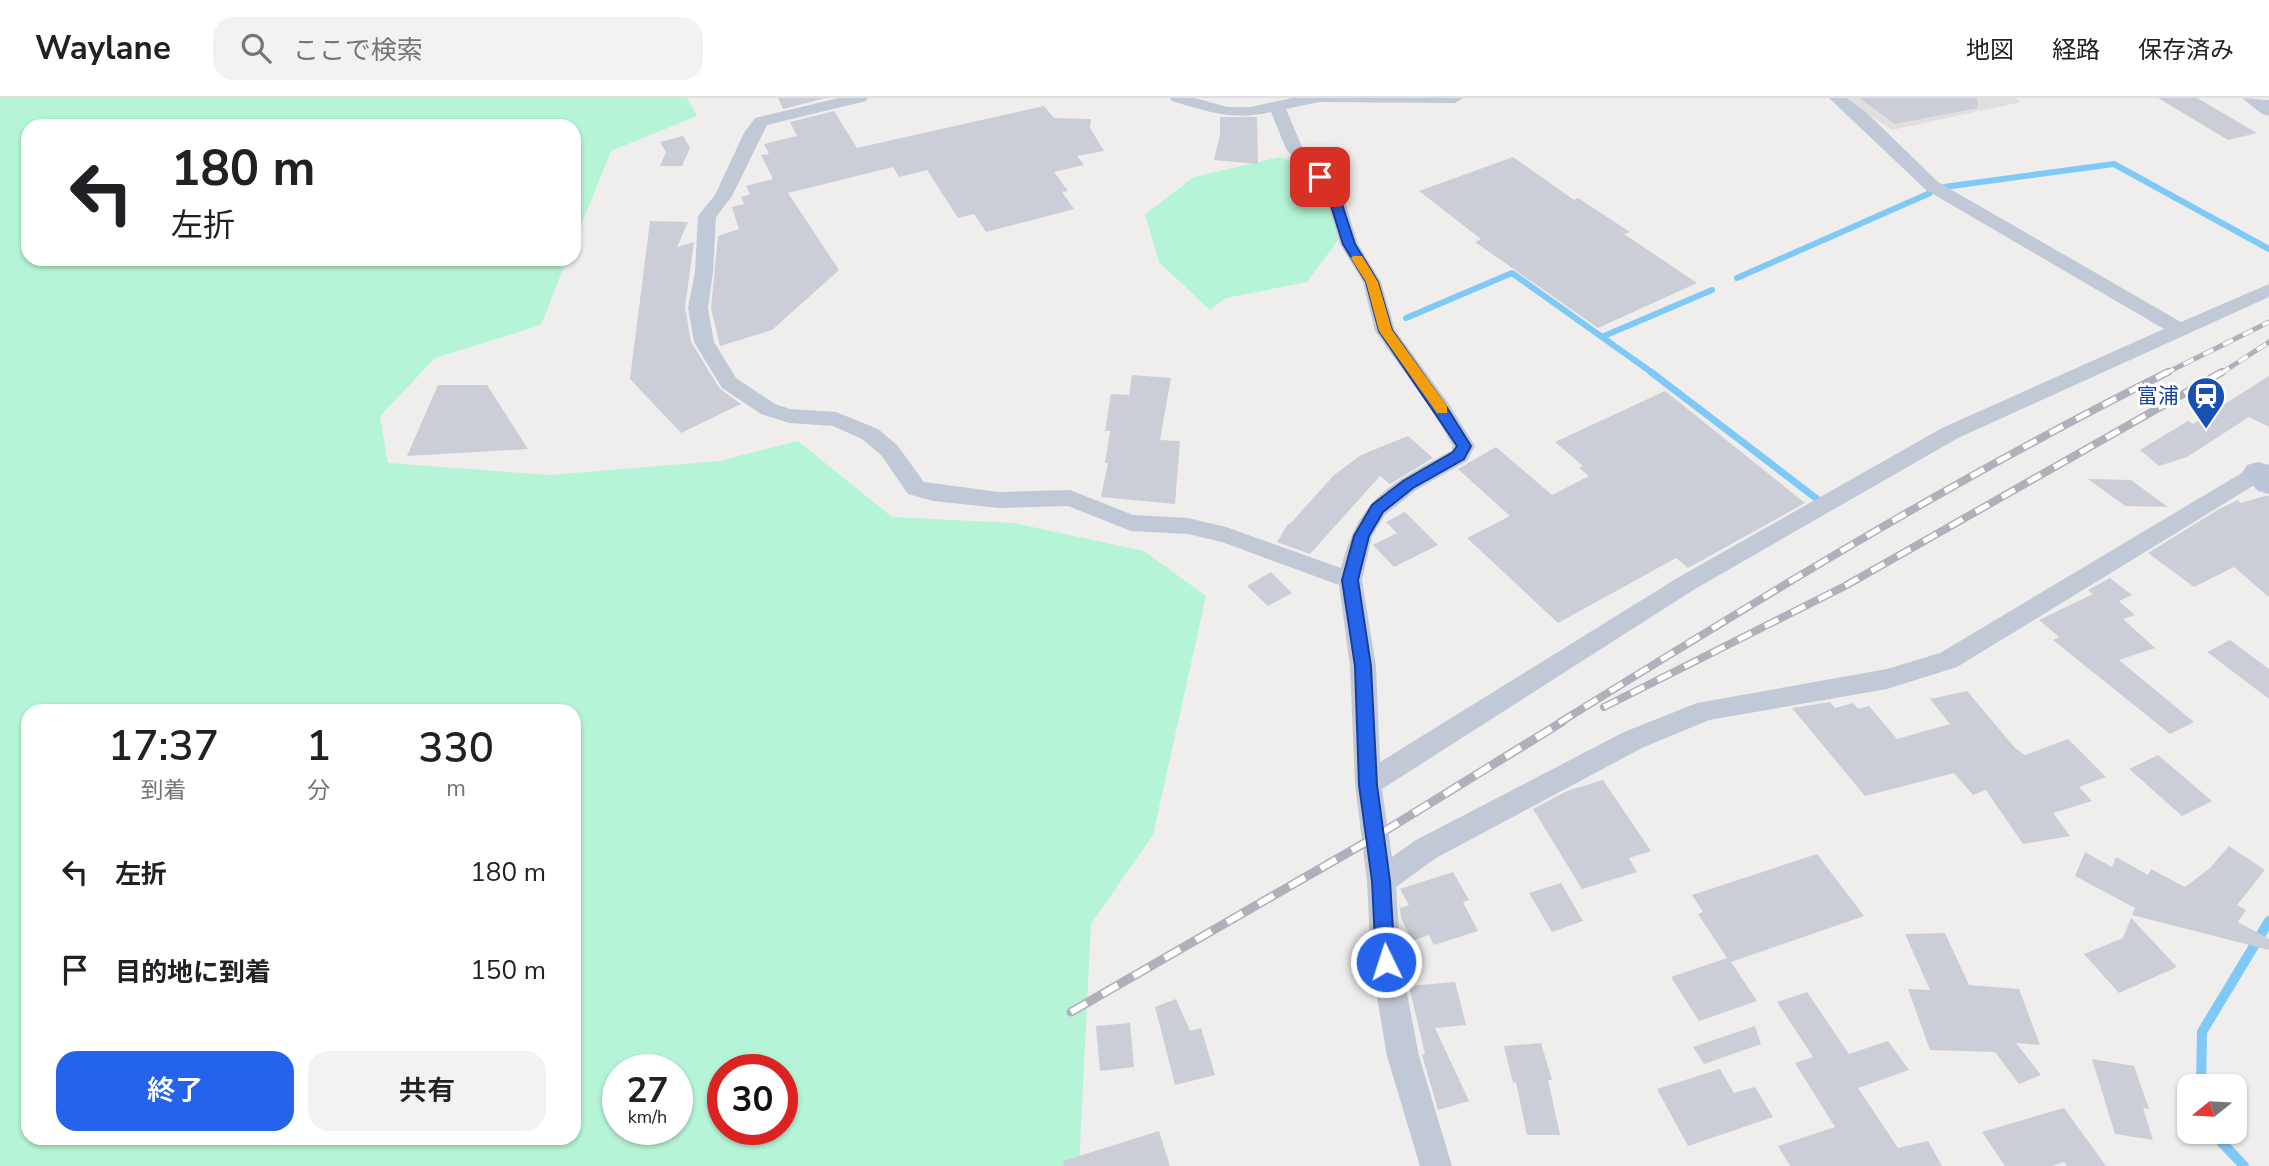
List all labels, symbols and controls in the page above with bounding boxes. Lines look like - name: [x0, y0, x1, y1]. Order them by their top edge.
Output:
- search box: [213, 17, 703, 80]
- text: Waylane: [35, 26, 171, 71]
- icon: search: [237, 29, 275, 67]
- text: ここで検索: [293, 33, 423, 68]
- text: 地図: [1966, 34, 2014, 66]
- text: 経路: [2052, 34, 2100, 66]
- text: 保存済み: [2138, 34, 2234, 66]
- text: 180 m: [171, 135, 315, 202]
- icon: left: [56, 147, 147, 238]
- pin: [1290, 147, 1350, 207]
- icon: arrive: [1301, 158, 1339, 196]
- text: 左折: [171, 204, 235, 247]
- station icon: 富浦: [2185, 375, 2227, 430]
- place label: 富浦: [2137, 382, 2179, 410]
- text: 17:37: [108, 718, 219, 775]
- text: 1: [306, 718, 331, 775]
- text: 330: [418, 720, 494, 777]
- text: m: [446, 773, 466, 804]
- text: 到着: [140, 775, 186, 806]
- text: 分: [307, 775, 330, 806]
- icon: left: [56, 853, 94, 891]
- text: 180 m: [470, 855, 546, 890]
- text: 左折: [115, 857, 167, 892]
- position arrow: [1349, 925, 1423, 999]
- icon: arrive: [56, 951, 94, 989]
- text: 150 m: [470, 953, 546, 988]
- text: 目的地に到着: [115, 955, 271, 990]
- button: 終了: [56, 1051, 294, 1131]
- button: 共有: [308, 1051, 546, 1131]
- speed limit sign: 30: [707, 1054, 798, 1145]
- text: 27: [626, 1067, 669, 1114]
- north arrow: [2177, 1074, 2247, 1144]
- map controls: [2177, 1074, 2247, 1144]
- text: km/h: [628, 1105, 667, 1129]

